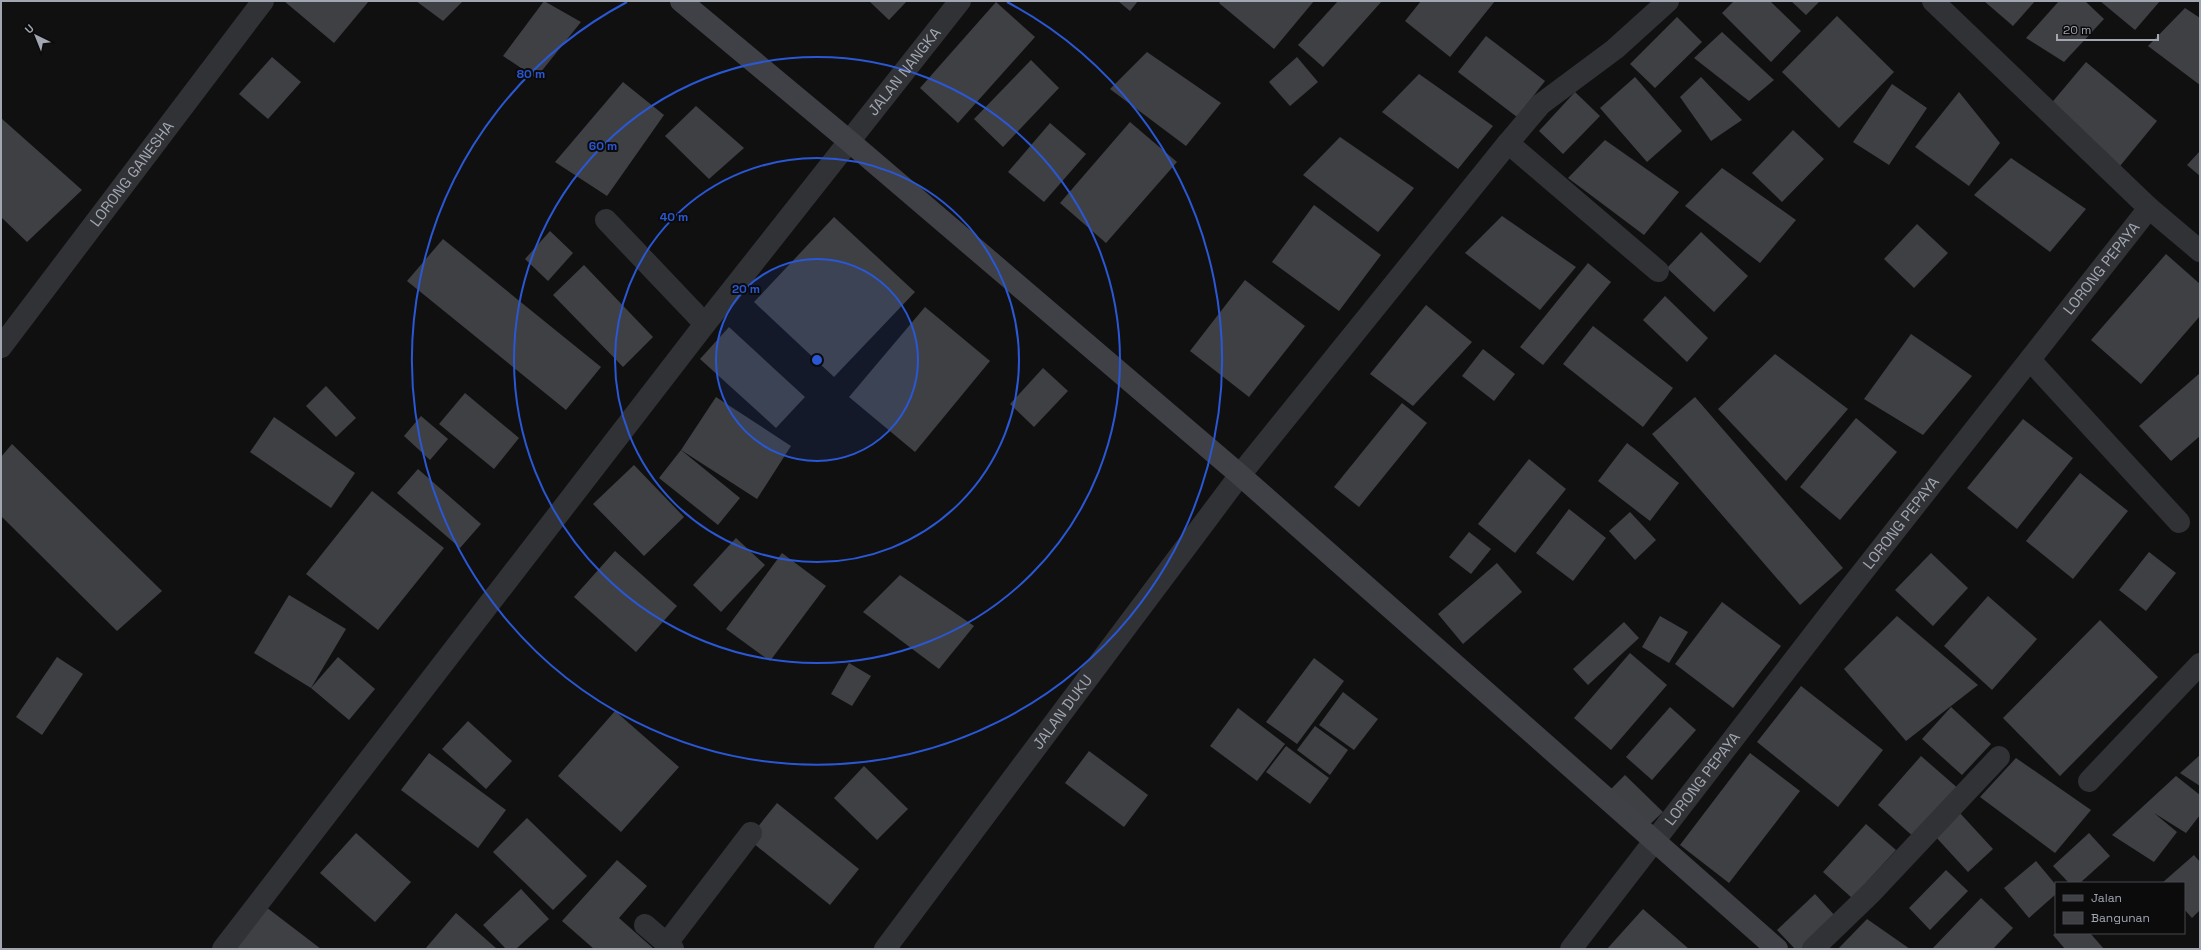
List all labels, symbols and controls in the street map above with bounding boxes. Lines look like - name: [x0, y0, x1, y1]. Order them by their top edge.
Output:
- north arrow: [16, 16, 56, 56]
- scale bar: [2057, 16, 2158, 42]
- text: U: [22, 21, 37, 36]
- text: 20 m: [2063, 22, 2091, 38]
- street label: JALAN NANGKA: [863, 23, 945, 119]
- text: 80 m: [517, 66, 545, 82]
- street label: LORONG GANESHA: [86, 117, 178, 230]
- text: 60 m: [589, 138, 617, 154]
- text: 40 m: [660, 209, 688, 225]
- street label: LORONG PEPAYA: [2059, 217, 2144, 318]
- text: 20 m: [732, 281, 760, 297]
- centre of rings: [810, 353, 824, 367]
- street label: LORONG PEPAYA: [1859, 472, 1943, 573]
- street label: JALAN DUKU: [1028, 671, 1096, 753]
- street label: LORONG PEPAYA: [1660, 728, 1744, 829]
- legend: [2055, 882, 2185, 934]
- text: Jalan: [2091, 890, 2122, 906]
- text: Bangunan: [2091, 910, 2150, 926]

